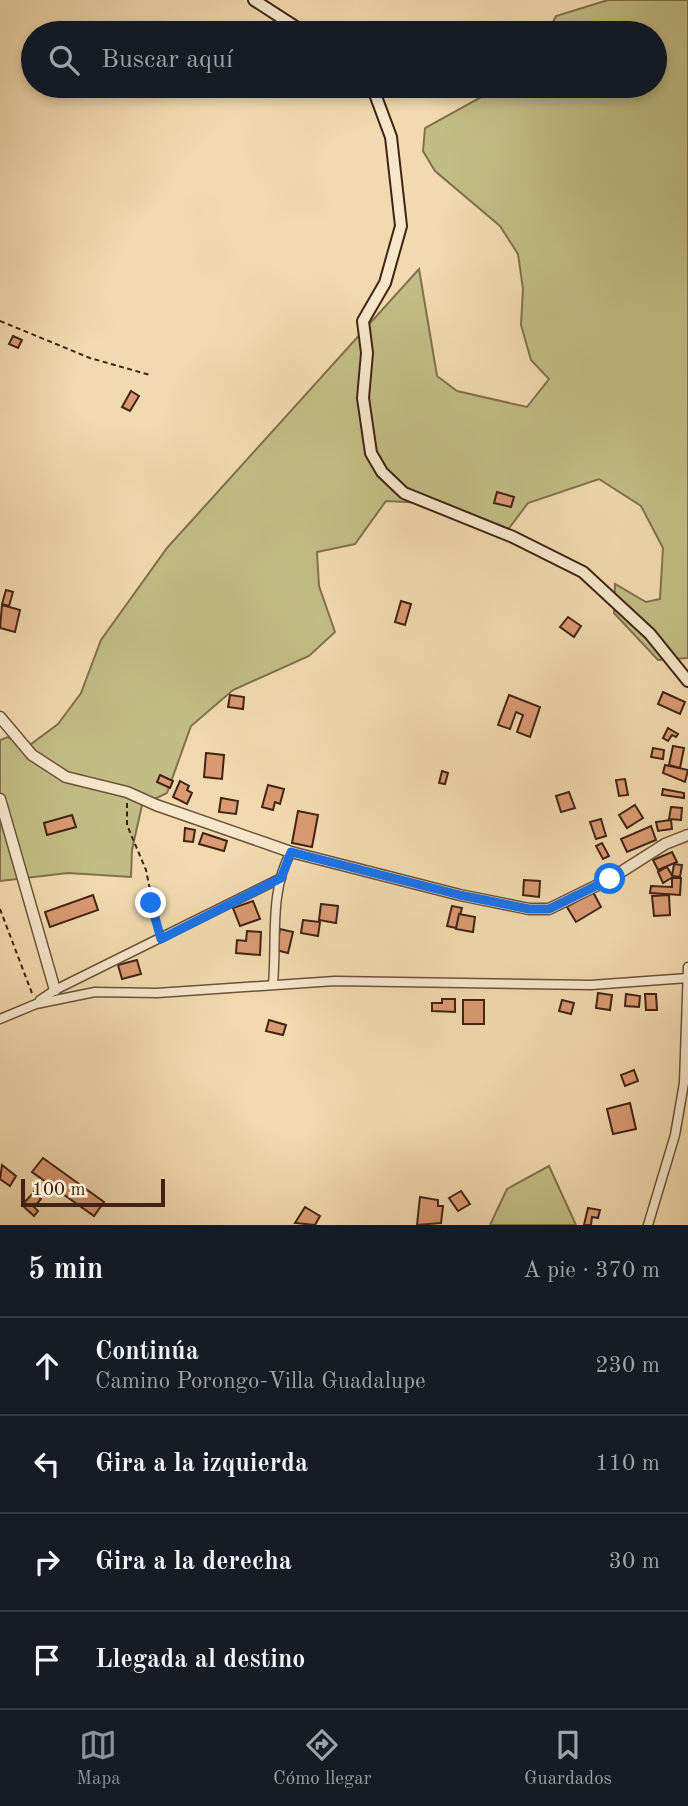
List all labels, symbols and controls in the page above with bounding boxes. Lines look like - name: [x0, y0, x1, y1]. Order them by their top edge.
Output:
- search box: [21, 21, 667, 98]
- icon: search: [45, 41, 83, 79]
- text: Buscar aquí: [101, 47, 233, 73]
- route start: [594, 863, 625, 894]
- route end: [135, 887, 166, 918]
- scale bar: [21, 1176, 164, 1208]
- text: 100 m: [32, 1181, 85, 1200]
- text: 5 min: [28, 1255, 103, 1285]
- text: A pie · 370 m: [523, 1259, 660, 1282]
- text: Continúa: [95, 1339, 199, 1365]
- icon: ahead: [28, 1347, 66, 1385]
- text: 230 m: [595, 1354, 660, 1377]
- text: Camino Porongo-Villa Guadalupe: [95, 1370, 426, 1393]
- icon: left: [28, 1445, 66, 1483]
- text: Gira a la izquierda: [95, 1451, 308, 1477]
- text: 110 m: [595, 1452, 660, 1475]
- icon: right: [28, 1543, 66, 1581]
- text: Gira a la derecha: [95, 1549, 292, 1575]
- text: 30 m: [609, 1550, 660, 1573]
- icon: arrive: [28, 1641, 66, 1679]
- text: Llegada al destino: [95, 1647, 305, 1673]
- tab: Mapa: [76, 1726, 121, 1791]
- tab: Cómo llegar: [273, 1726, 372, 1791]
- tab: Guardados: [524, 1726, 612, 1791]

